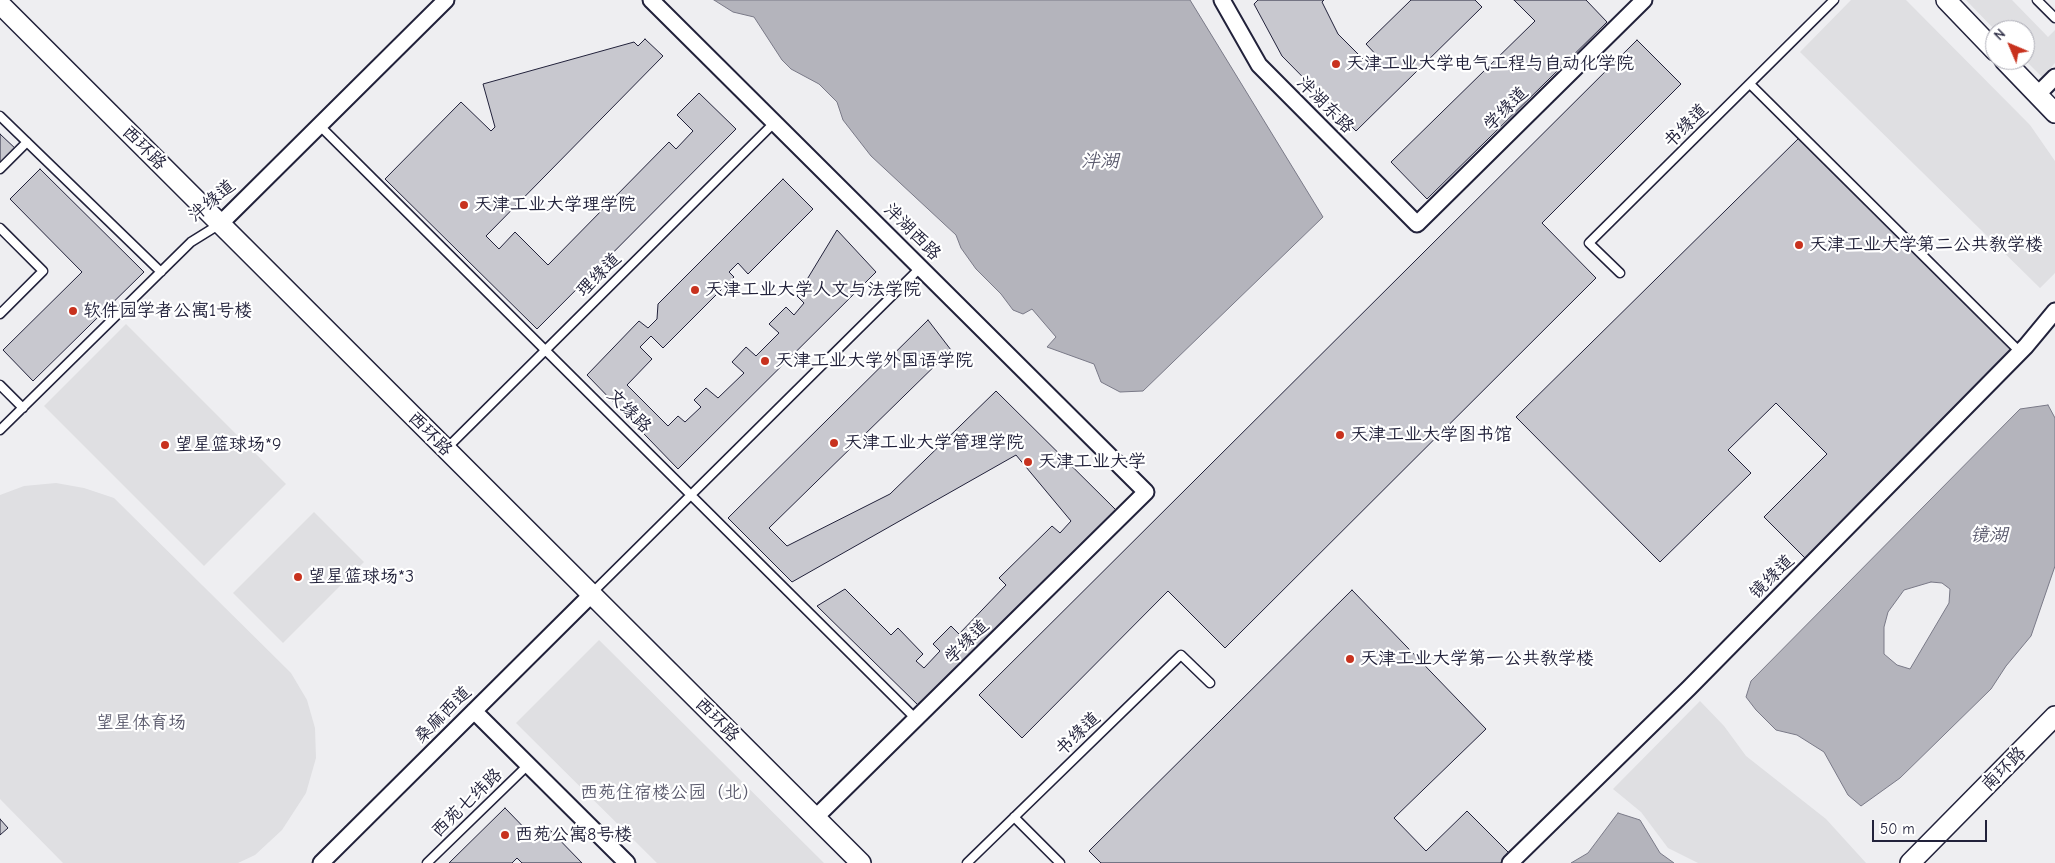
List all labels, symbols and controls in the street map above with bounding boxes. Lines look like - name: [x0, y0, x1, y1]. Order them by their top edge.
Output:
- north arrow: [1985, 20, 2035, 70]
- text: N: [1990, 26, 2009, 44]
- place label: 天津工业大学电气工程与自动化学院: [1346, 53, 1634, 75]
- marker: 天津工业大学电气工程与自动化学院: [1330, 58, 1342, 70]
- street label: 泮湖东路: [1292, 72, 1358, 138]
- street label: 学缘道: [1479, 82, 1533, 136]
- street label: 书缘道: [1659, 99, 1713, 153]
- street label: 西环路: [117, 121, 171, 175]
- water label: 泮湖: [1081, 151, 1119, 173]
- street label: 泮缘道: [184, 175, 240, 227]
- place label: 天津工业大学理学院: [474, 194, 636, 216]
- marker: 天津工业大学理学院: [458, 199, 470, 211]
- street label: 泮湖西路: [879, 199, 945, 265]
- place label: 天津工业大学第二公共教学楼: [1809, 234, 2043, 256]
- marker: 天津工业大学第二公共教学楼: [1793, 239, 1805, 251]
- street label: 理缘道: [572, 248, 626, 302]
- place label: 天津工业大学人文与法学院: [705, 279, 921, 301]
- marker: 天津工业大学人文与法学院: [689, 284, 701, 296]
- place label: 软件园学者公寓1号楼: [83, 300, 252, 322]
- marker: 软件园学者公寓1号楼: [67, 305, 79, 317]
- place label: 天津工业大学外国语学院: [775, 350, 973, 372]
- marker: 天津工业大学外国语学院: [759, 355, 771, 367]
- street label: 文缘路: [602, 384, 656, 438]
- street label: 西环路: [403, 407, 457, 461]
- place label: 天津工业大学图书馆: [1350, 424, 1512, 446]
- marker: 天津工业大学图书馆: [1334, 429, 1346, 441]
- place label: 天津工业大学管理学院: [844, 432, 1024, 454]
- place label: 望星篮球场*9: [175, 434, 282, 456]
- marker: 天津工业大学管理学院: [828, 437, 840, 449]
- marker: 望星篮球场*9: [159, 439, 171, 451]
- place label: 天津工业大学: [1038, 451, 1146, 473]
- marker: 天津工业大学: [1022, 456, 1034, 468]
- water label: 镜湖: [1970, 525, 2008, 547]
- street label: 镜缘道: [1745, 550, 1799, 604]
- place label: 望星篮球场*3: [308, 566, 414, 588]
- marker: 望星篮球场*3: [292, 571, 304, 583]
- street label: 学缘道: [940, 615, 994, 669]
- place label: 天津工业大学第一公共教学楼: [1360, 648, 1594, 670]
- marker: 天津工业大学第一公共教学楼: [1344, 653, 1356, 665]
- street label: 桑麻西道: [410, 682, 476, 748]
- street label: 西环路: [690, 693, 744, 747]
- street label: 书缘道: [1051, 707, 1105, 761]
- park label: 望星体育场: [96, 712, 186, 734]
- street label: 南环路: [1977, 742, 2031, 796]
- street label: 西苑七纬路: [427, 764, 507, 842]
- park label: 西苑住宿楼公园（北）: [580, 782, 760, 804]
- scale bar: [1875, 810, 1990, 842]
- text: 50 m: [1880, 820, 1915, 838]
- place label: 西苑公寓8号楼: [515, 824, 632, 846]
- marker: 西苑公寓8号楼: [499, 829, 511, 841]

